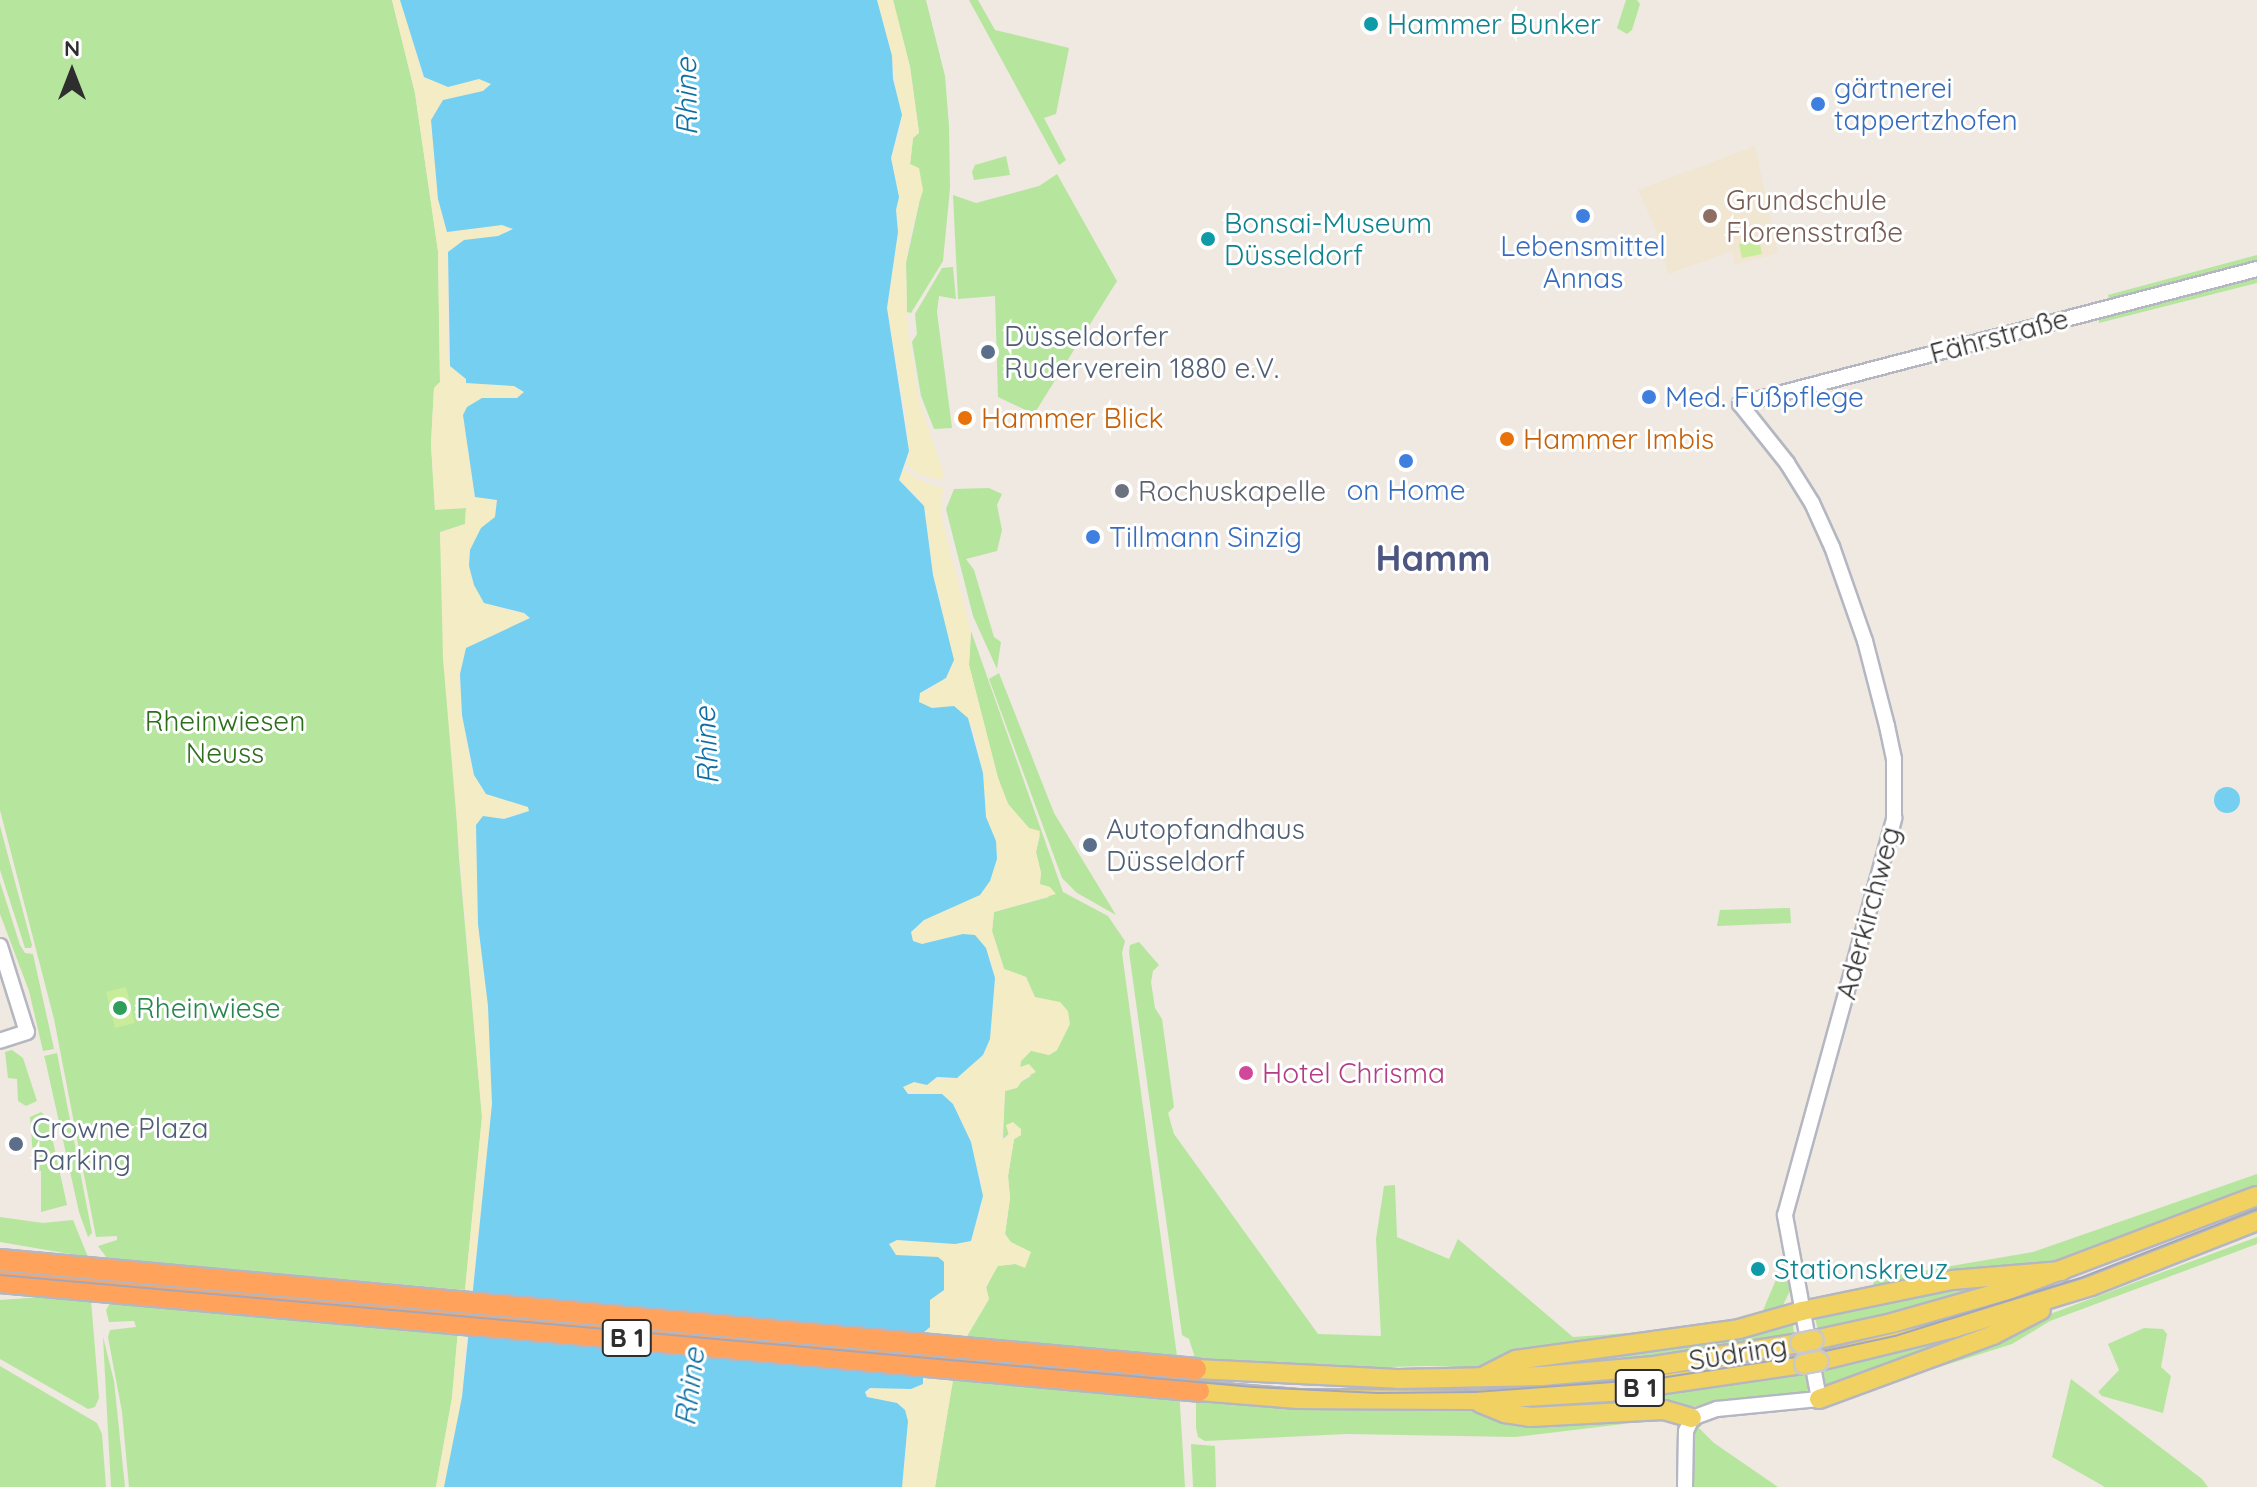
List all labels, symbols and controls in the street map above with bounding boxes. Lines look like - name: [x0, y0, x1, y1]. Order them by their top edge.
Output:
- place label: Hammer Bunker: [1387, 7, 1601, 41]
- marker: Hammer Bunker: [1362, 15, 1380, 33]
- north arrow: [32, 32, 112, 112]
- text: N: [64, 34, 80, 62]
- water label: Rhine: [667, 58, 705, 136]
- place label: gärtnerei tappertzhofen: [1834, 71, 2018, 137]
- marker: gärtnerei tappertzhofen: [1809, 95, 1827, 113]
- place label: Grundschule Florensstraße: [1726, 183, 1903, 249]
- place label: Bonsai-Museum Düsseldorf: [1224, 206, 1432, 272]
- marker: Lebensmittel Annas: [1574, 207, 1592, 225]
- marker: Grundschule Florensstraße: [1701, 207, 1719, 225]
- place label: Lebensmittel Annas: [1500, 229, 1666, 295]
- marker: Bonsai-Museum Düsseldorf: [1199, 230, 1217, 248]
- street label: Fährstraße: [1926, 301, 2072, 371]
- place label: Düsseldorfer Ruderverein 1880 e.V.: [1004, 319, 1279, 385]
- marker: Düsseldorfer Ruderverein 1880 e.V.: [979, 343, 997, 361]
- place label: Med. Fußpflege: [1665, 380, 1864, 414]
- marker: Med. Fußpflege: [1640, 388, 1658, 406]
- place label: Hammer Blick: [981, 401, 1164, 435]
- marker: Hammer Blick: [956, 409, 974, 427]
- place label: Hammer Imbis: [1523, 422, 1714, 456]
- marker: Hammer Imbis: [1498, 430, 1516, 448]
- marker: on Home: [1397, 452, 1415, 470]
- place label: on Home: [1346, 473, 1466, 507]
- place label: Rochuskapelle: [1138, 474, 1326, 508]
- marker: Rochuskapelle: [1113, 482, 1131, 500]
- place label: Tillmann Sinzig: [1109, 520, 1302, 554]
- marker: Tillmann Sinzig: [1084, 528, 1102, 546]
- district label: Hamm: [1376, 536, 1490, 580]
- park label: Rheinwiesen Neuss: [145, 704, 305, 770]
- water label: Rhine: [686, 706, 726, 786]
- place label: Autopfandhaus Düsseldorf: [1106, 812, 1305, 878]
- street label: Aderkirchweg: [1829, 823, 1907, 1003]
- marker: Autopfandhaus Düsseldorf: [1081, 836, 1099, 854]
- place label: Rheinwiese: [136, 991, 280, 1025]
- marker: Rheinwiese: [111, 999, 129, 1017]
- place label: Hotel Chrisma: [1262, 1056, 1445, 1090]
- marker: Hotel Chrisma: [1237, 1064, 1255, 1082]
- place label: Crowne Plaza Parking: [32, 1111, 209, 1177]
- marker: Crowne Plaza Parking: [7, 1135, 25, 1153]
- place label: Stationskreuz: [1774, 1252, 1948, 1286]
- marker: Stationskreuz: [1749, 1260, 1767, 1278]
- road number: B 1: [601, 1316, 653, 1360]
- street label: Südring: [1686, 1329, 1790, 1377]
- water label: Rhine: [666, 1346, 712, 1428]
- road number: B 1: [1614, 1366, 1666, 1410]

